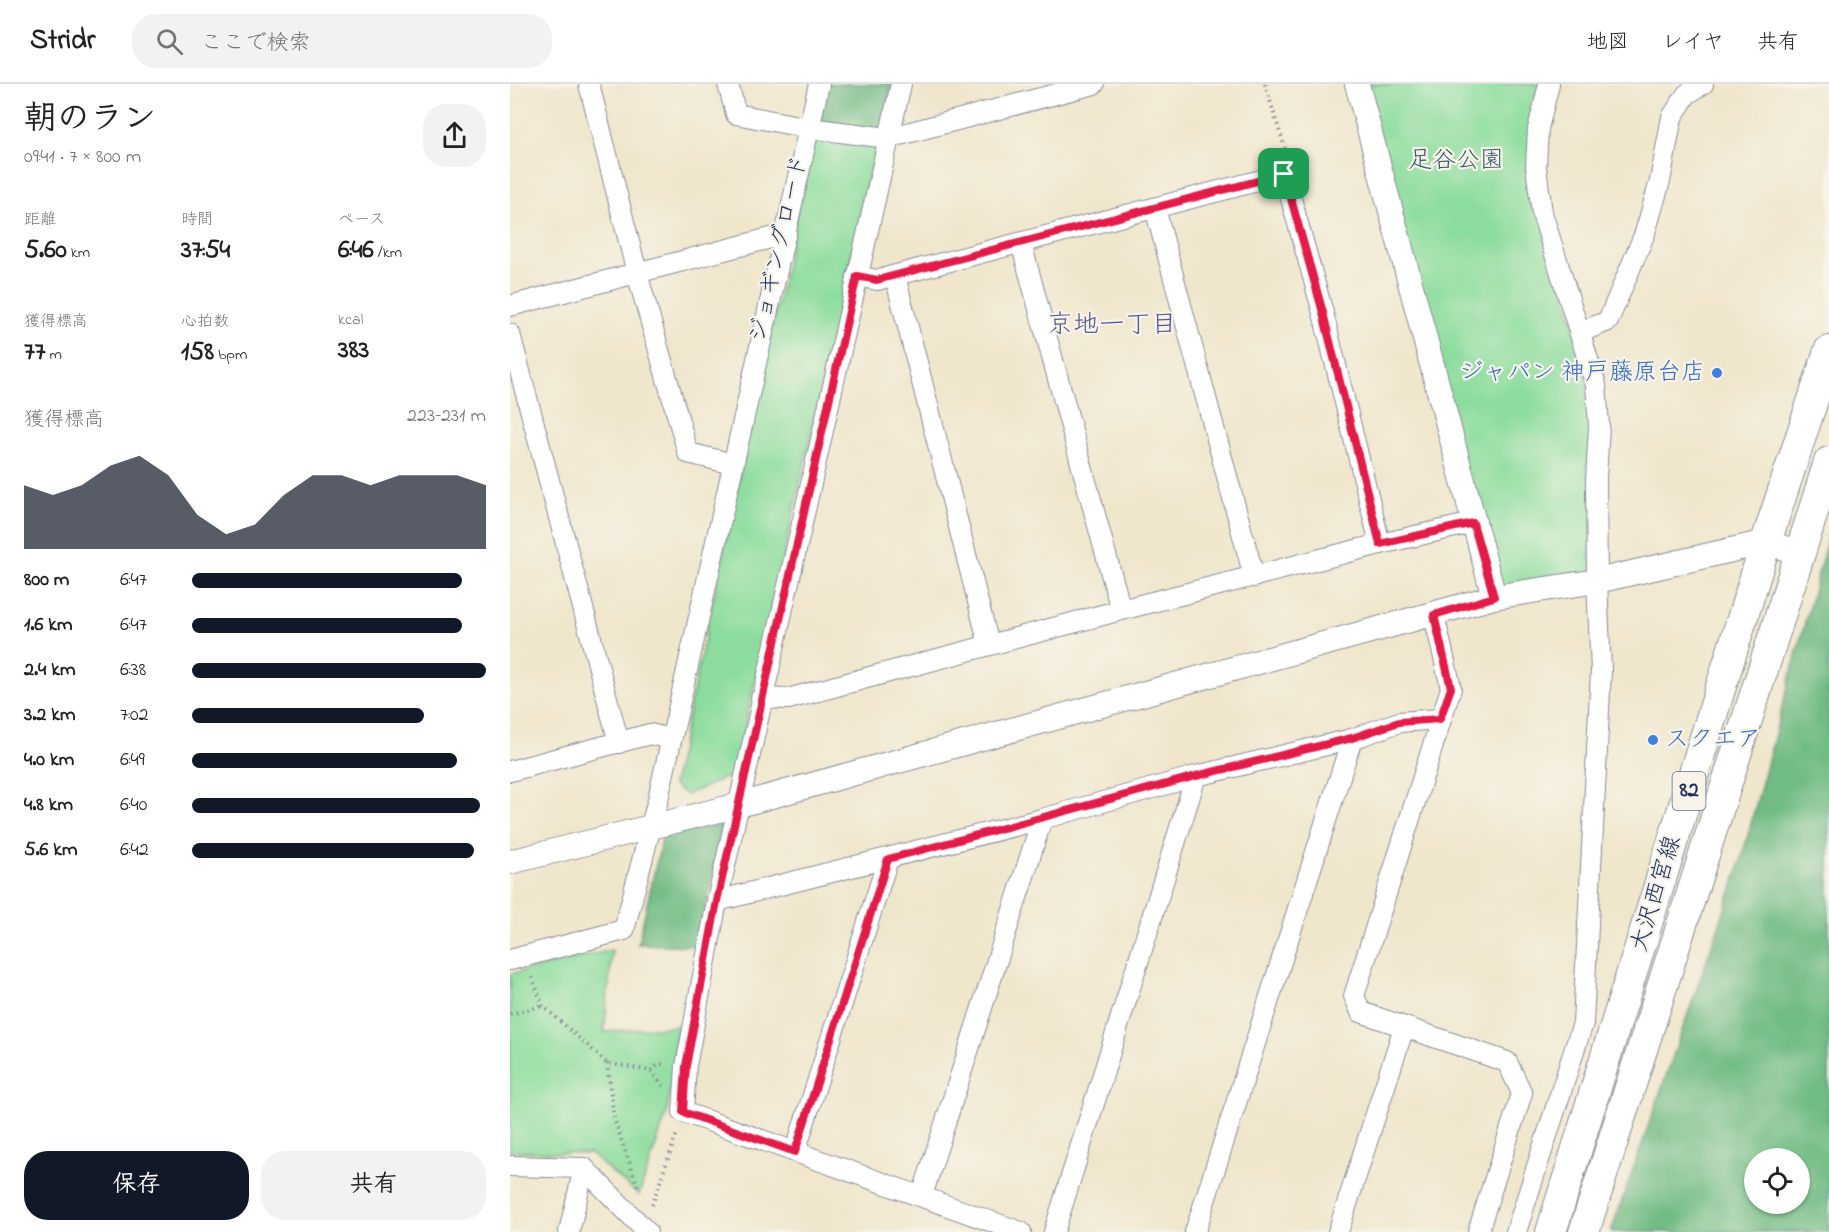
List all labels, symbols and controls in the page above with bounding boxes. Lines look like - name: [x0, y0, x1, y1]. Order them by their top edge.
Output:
- search box: [132, 14, 552, 68]
- text: Stridr: [30, 21, 96, 62]
- icon: search: [153, 25, 186, 58]
- text: ここで検索: [201, 28, 311, 60]
- text: 地図: [1587, 28, 1629, 58]
- text: レイヤ: [1662, 28, 1724, 58]
- text: 共有: [1757, 28, 1799, 58]
- text: 朝のラン: [24, 96, 156, 144]
- button: share: [423, 104, 486, 167]
- text: 09:41 · 7 × 800 m: [24, 143, 141, 172]
- park label: 足谷公園: [1408, 144, 1504, 179]
- pin: [1258, 148, 1309, 199]
- street label: ジョギングロード: [741, 152, 819, 346]
- icon: arrive: [1267, 157, 1300, 190]
- text: 距離: [24, 208, 56, 232]
- text: 時間: [181, 208, 213, 232]
- text: ペース: [338, 208, 385, 232]
- text: 5.60: [24, 232, 67, 270]
- text: 37:54: [181, 232, 230, 270]
- text: 6:46: [338, 232, 374, 270]
- text: km: [67, 241, 90, 265]
- text: /km: [374, 241, 402, 265]
- district label: 京地一丁目: [1047, 307, 1177, 345]
- text: kcal: [338, 308, 363, 332]
- text: 獲得標高: [24, 310, 88, 334]
- text: 心拍数: [181, 310, 229, 334]
- text: 383: [338, 332, 369, 370]
- text: 77: [24, 334, 45, 372]
- text: 158: [181, 334, 214, 372]
- text: m: [45, 343, 62, 367]
- text: bpm: [214, 343, 247, 367]
- place label: ジャパン 神戸藤原台店: [1459, 356, 1705, 391]
- marker: ジャパン 神戸藤原台店: [1710, 366, 1724, 380]
- text: 223–231 m: [407, 402, 486, 431]
- text: 獲得標高: [24, 406, 104, 435]
- text: 800 m: [24, 566, 69, 595]
- text: 6:47: [120, 566, 147, 595]
- text: 1.6 km: [24, 611, 73, 640]
- text: 6:47: [120, 611, 147, 640]
- text: 2.4 km: [24, 656, 76, 685]
- text: 6:38: [120, 656, 146, 685]
- text: 3.2 km: [24, 701, 76, 730]
- text: 7:02: [120, 701, 149, 730]
- place label: スクエア: [1665, 723, 1761, 758]
- marker: スクエア: [1646, 733, 1660, 747]
- text: 4.0 km: [24, 746, 74, 775]
- text: 6:49: [120, 746, 145, 775]
- road number: 82: [1672, 772, 1706, 810]
- text: 4.8 km: [24, 791, 73, 820]
- text: 6:40: [120, 791, 147, 820]
- street label: 大沢西宮線: [1623, 832, 1691, 956]
- text: 5.6 km: [24, 836, 78, 865]
- text: 6:42: [120, 836, 149, 865]
- map controls: [1744, 1148, 1810, 1214]
- button: locate: [1744, 1148, 1810, 1214]
- button: 保存: [24, 1151, 249, 1220]
- button: 共有: [261, 1151, 486, 1220]

